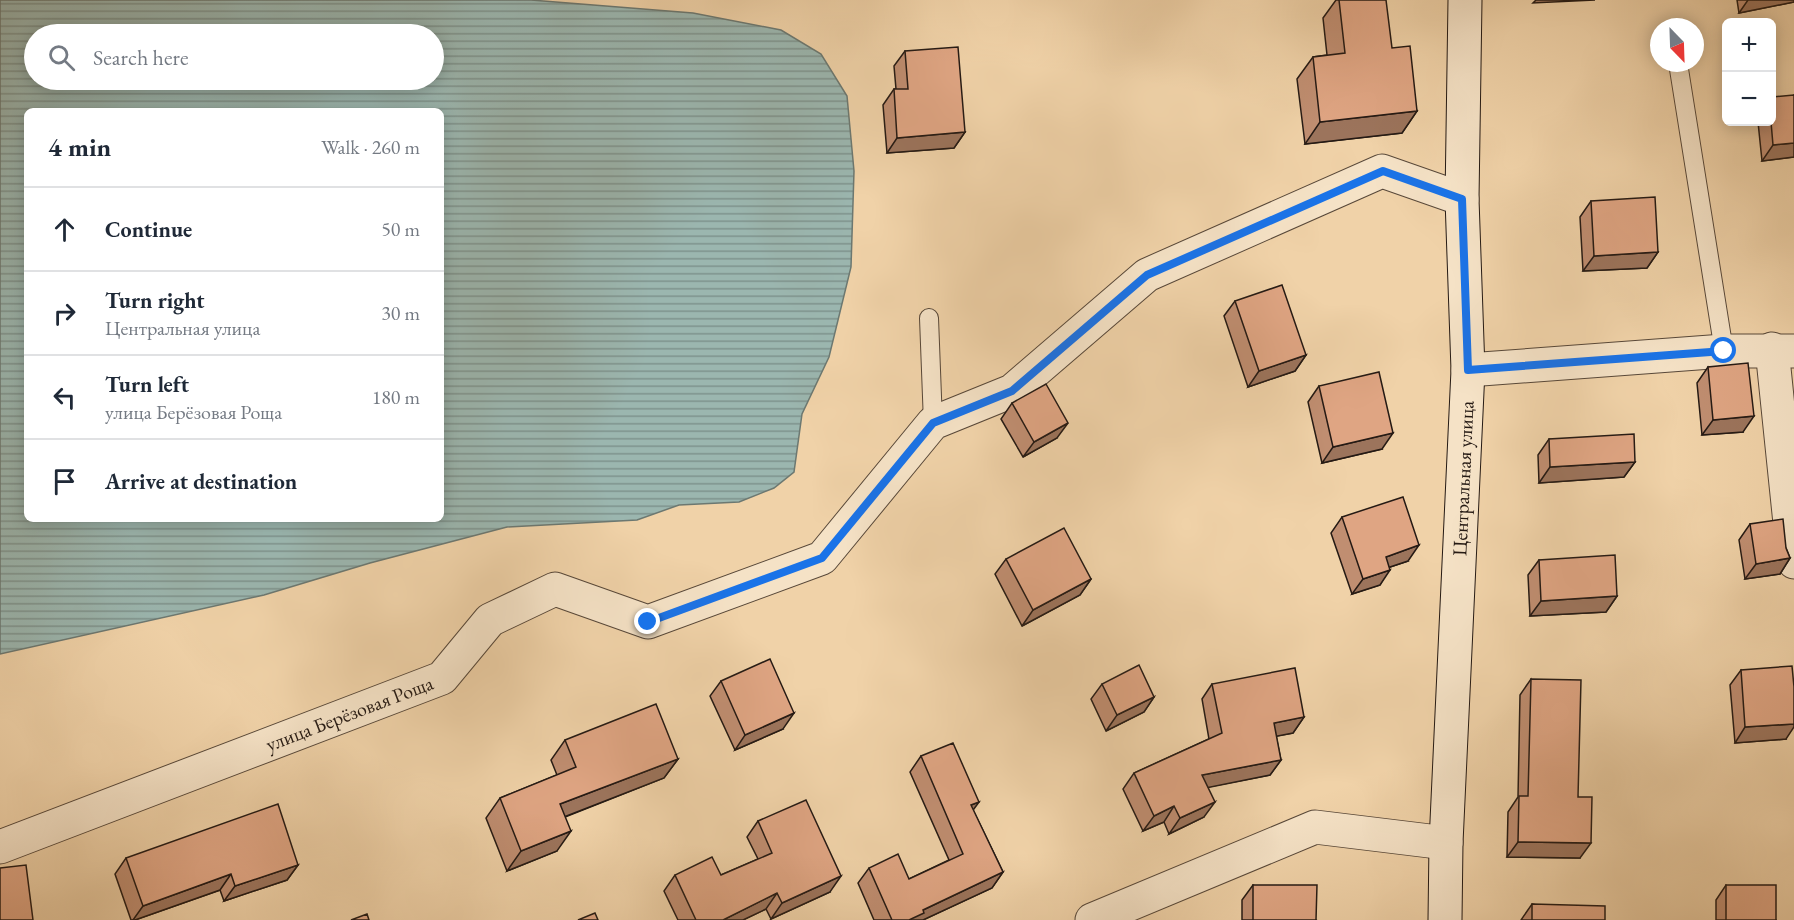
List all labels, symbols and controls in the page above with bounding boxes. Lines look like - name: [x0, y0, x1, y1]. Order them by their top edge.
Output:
- north arrow: [1650, 18, 1704, 72]
- map controls: [1722, 18, 1776, 126]
- button: +: [1722, 18, 1776, 72]
- search box: [24, 24, 444, 90]
- icon: search: [45, 41, 78, 74]
- text: Search here: [93, 43, 188, 72]
- button: −: [1722, 72, 1776, 126]
- text: 4 min: [48, 130, 111, 164]
- text: Walk · 260 m: [321, 134, 420, 160]
- icon: ahead: [48, 213, 81, 246]
- text: Continue: [105, 215, 192, 244]
- text: 50 m: [381, 216, 420, 242]
- text: Turn right: [105, 286, 204, 315]
- icon: right: [48, 297, 81, 330]
- text: 30 m: [381, 300, 420, 326]
- text: Центральная улица: [105, 315, 260, 341]
- route start: [1710, 337, 1736, 363]
- text: Turn left: [105, 370, 189, 399]
- icon: left: [48, 381, 81, 414]
- text: 180 m: [372, 384, 420, 410]
- text: улица Берёзовая Роща: [105, 399, 282, 425]
- street label: Центральная улица: [1446, 400, 1480, 557]
- icon: arrive: [48, 465, 81, 498]
- text: Arrive at destination: [105, 467, 297, 496]
- route end: [634, 608, 660, 634]
- street label: улица Берёзовая Роща: [262, 670, 437, 757]

